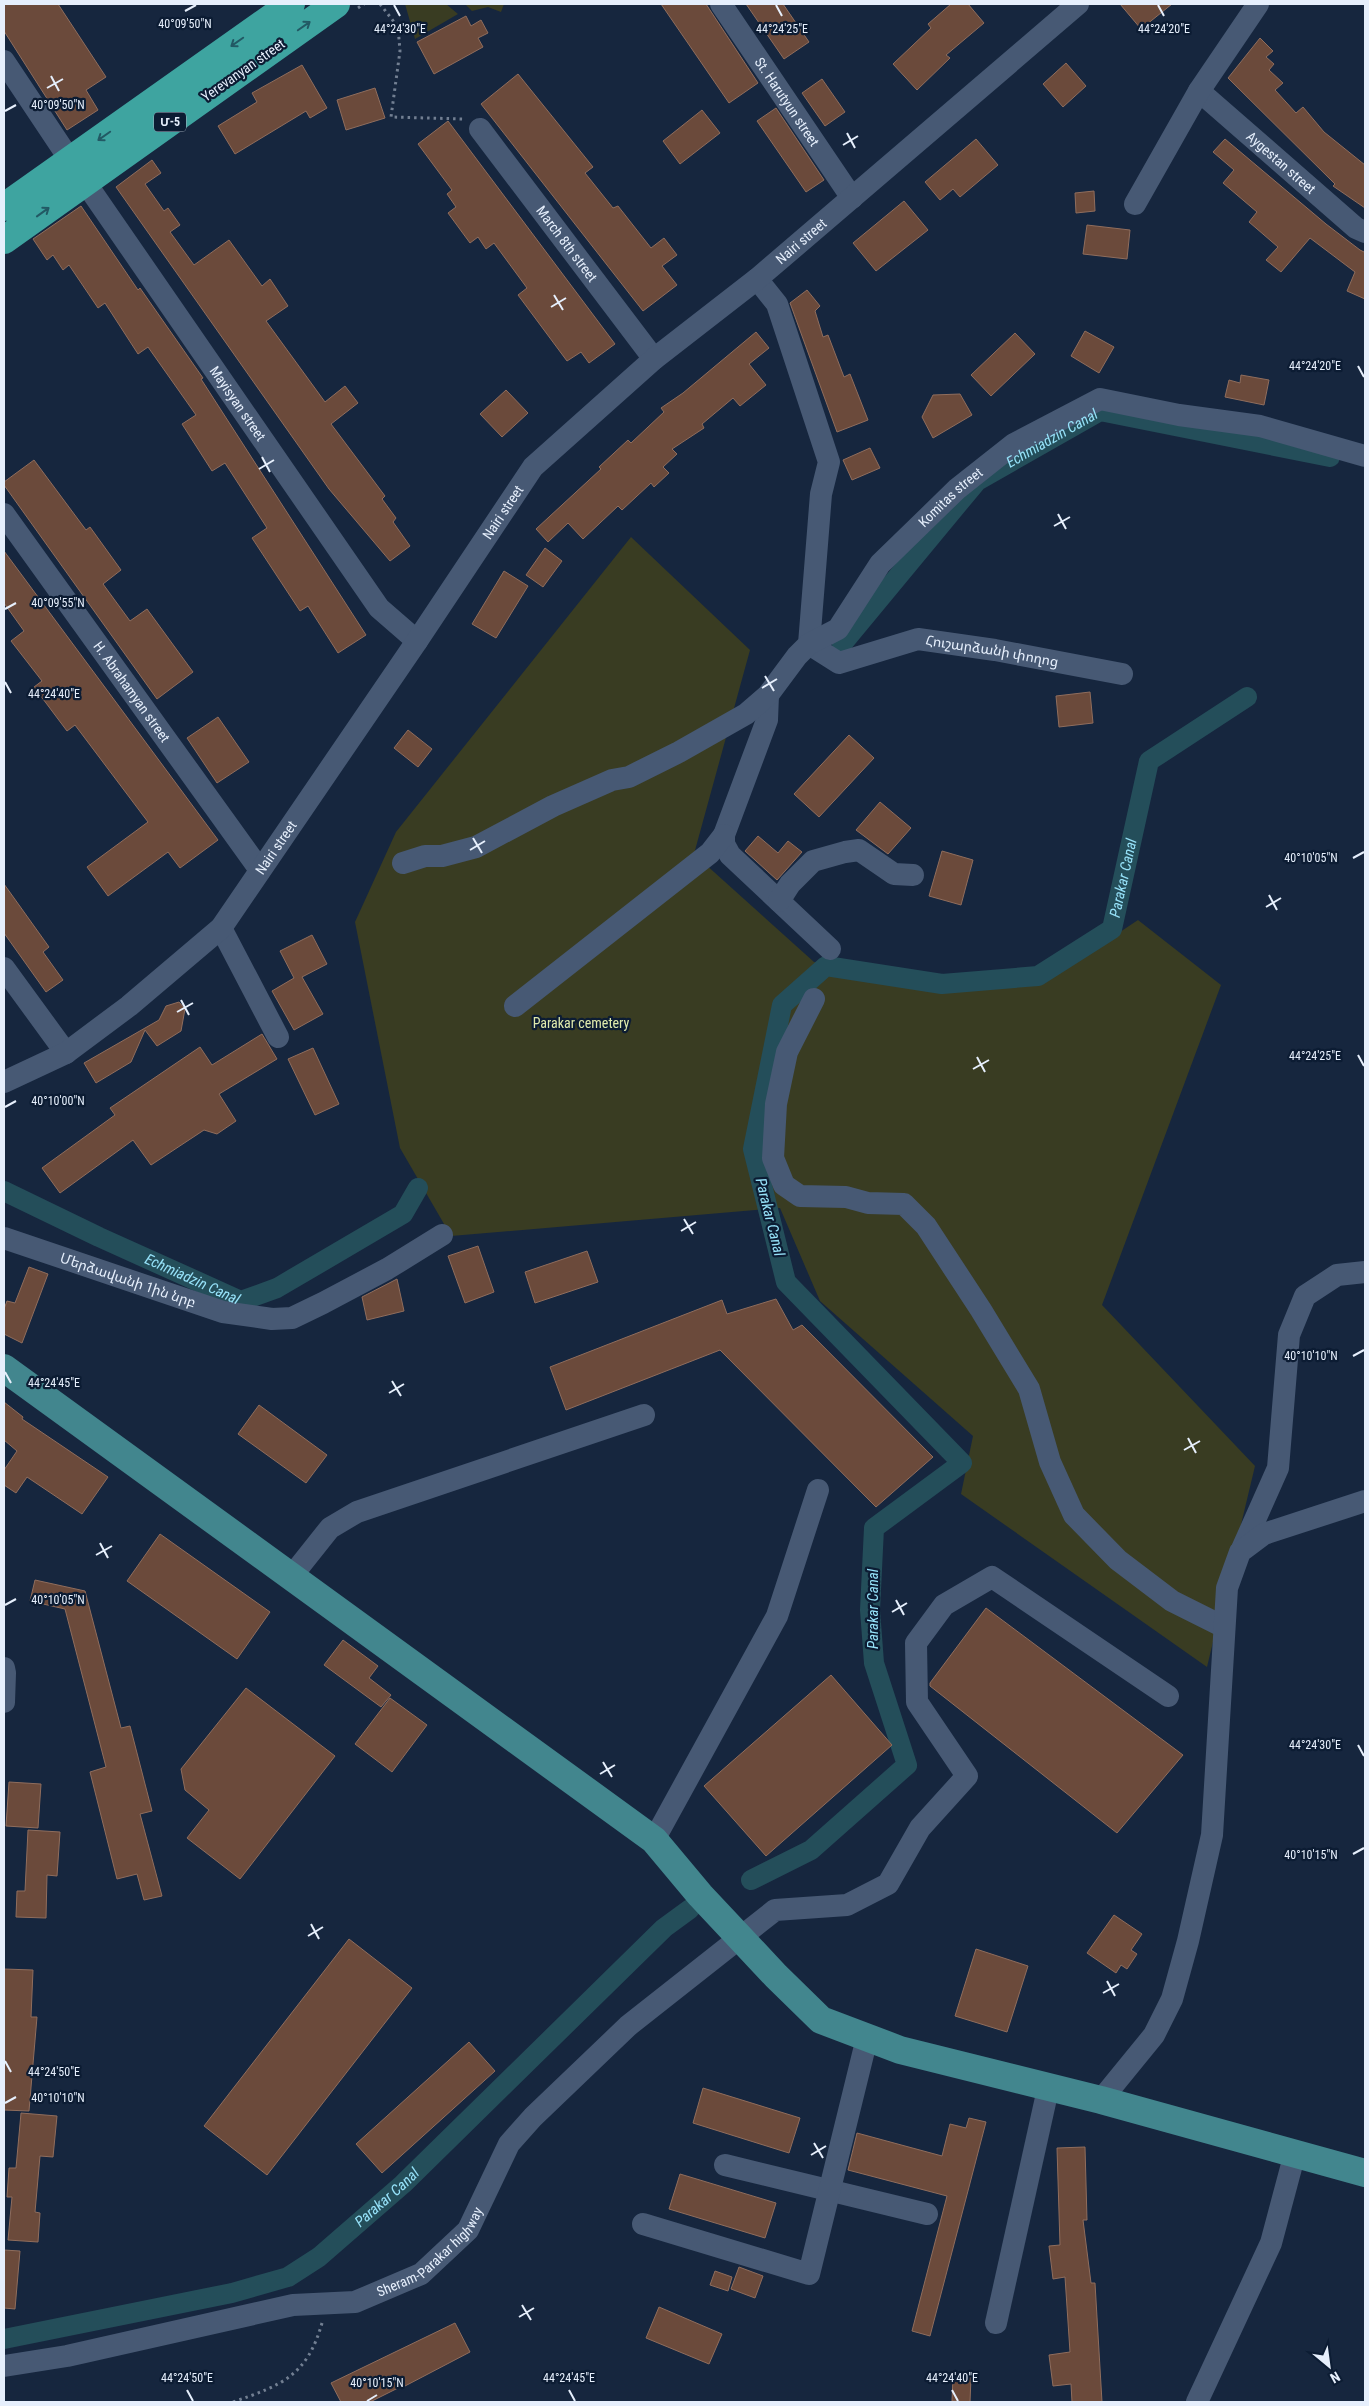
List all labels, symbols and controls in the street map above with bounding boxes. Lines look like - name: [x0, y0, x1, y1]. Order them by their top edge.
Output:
- text: 40°09'50"N: [158, 17, 212, 31]
- one-way arrow: [297, 21, 311, 31]
- text: 44°24'30"E: [374, 22, 426, 36]
- text: 44°24'25"E: [756, 22, 808, 36]
- text: 44°24'20"E: [1138, 22, 1190, 36]
- street label: Yerevanyan street: [198, 35, 288, 105]
- one-way arrow: [230, 37, 244, 47]
- street label: St. Harutyun street: [751, 54, 823, 149]
- text: 40°09'50"N: [31, 98, 85, 112]
- road number: Մ-5: [154, 112, 186, 132]
- street label: Aygestan street: [1243, 128, 1319, 197]
- one-way arrow: [97, 131, 111, 141]
- street label: March 8th street: [533, 203, 601, 285]
- one-way arrow: [36, 207, 50, 217]
- street label: Nairi street: [773, 215, 830, 267]
- text: 44°24'20"E: [1289, 359, 1341, 373]
- street label: Mayisyan street: [206, 363, 269, 444]
- water label: Echmiadzin Canal: [1003, 405, 1101, 471]
- street label: Komitas street: [915, 464, 986, 530]
- street label: Nairi street: [479, 482, 527, 542]
- text: 40°09'55"N: [31, 596, 85, 610]
- street label: Հուշարձանի փողոց: [925, 632, 1060, 670]
- street label: H. Abrahamyan street: [90, 639, 173, 745]
- text: 44°24'40"E: [28, 687, 80, 701]
- street label: Nairi street: [252, 818, 300, 877]
- water label: Parakar Canal: [1106, 836, 1141, 919]
- text: 40°10'05"N: [1284, 851, 1338, 865]
- park label: Parakar cemetery: [533, 1015, 629, 1031]
- text: 44°24'25"E: [1289, 1049, 1341, 1063]
- text: 40°10'00"N: [31, 1094, 85, 1108]
- water label: Parakar Canal: [752, 1176, 789, 1259]
- street label: Մերձավանի 1ին նրբ: [58, 1250, 198, 1310]
- water label: Echmiadzin Canal: [142, 1250, 243, 1309]
- text: 40°10'10"N: [1284, 1349, 1338, 1363]
- text: 44°24'45"E: [28, 1376, 80, 1390]
- water label: Parakar Canal: [864, 1568, 882, 1649]
- text: 40°10'05"N: [31, 1593, 85, 1607]
- text: 44°24'30"E: [1289, 1738, 1341, 1752]
- text: 40°10'15"N: [1284, 1848, 1338, 1862]
- text: 44°24'50"E: [28, 2065, 80, 2079]
- text: 40°10'10"N: [31, 2091, 85, 2105]
- water label: Parakar Canal: [351, 2164, 423, 2231]
- street label: Sheram-Parakar highway: [374, 2204, 486, 2300]
- north arrow: [1304, 2341, 1354, 2391]
- text: N: [1328, 2368, 1343, 2386]
- text: 44°24'50"E: [161, 2371, 213, 2385]
- text: 44°24'45"E: [543, 2371, 595, 2385]
- text: 44°24'40"E: [926, 2371, 978, 2385]
- text: 40°10'15"N: [350, 2376, 404, 2390]

